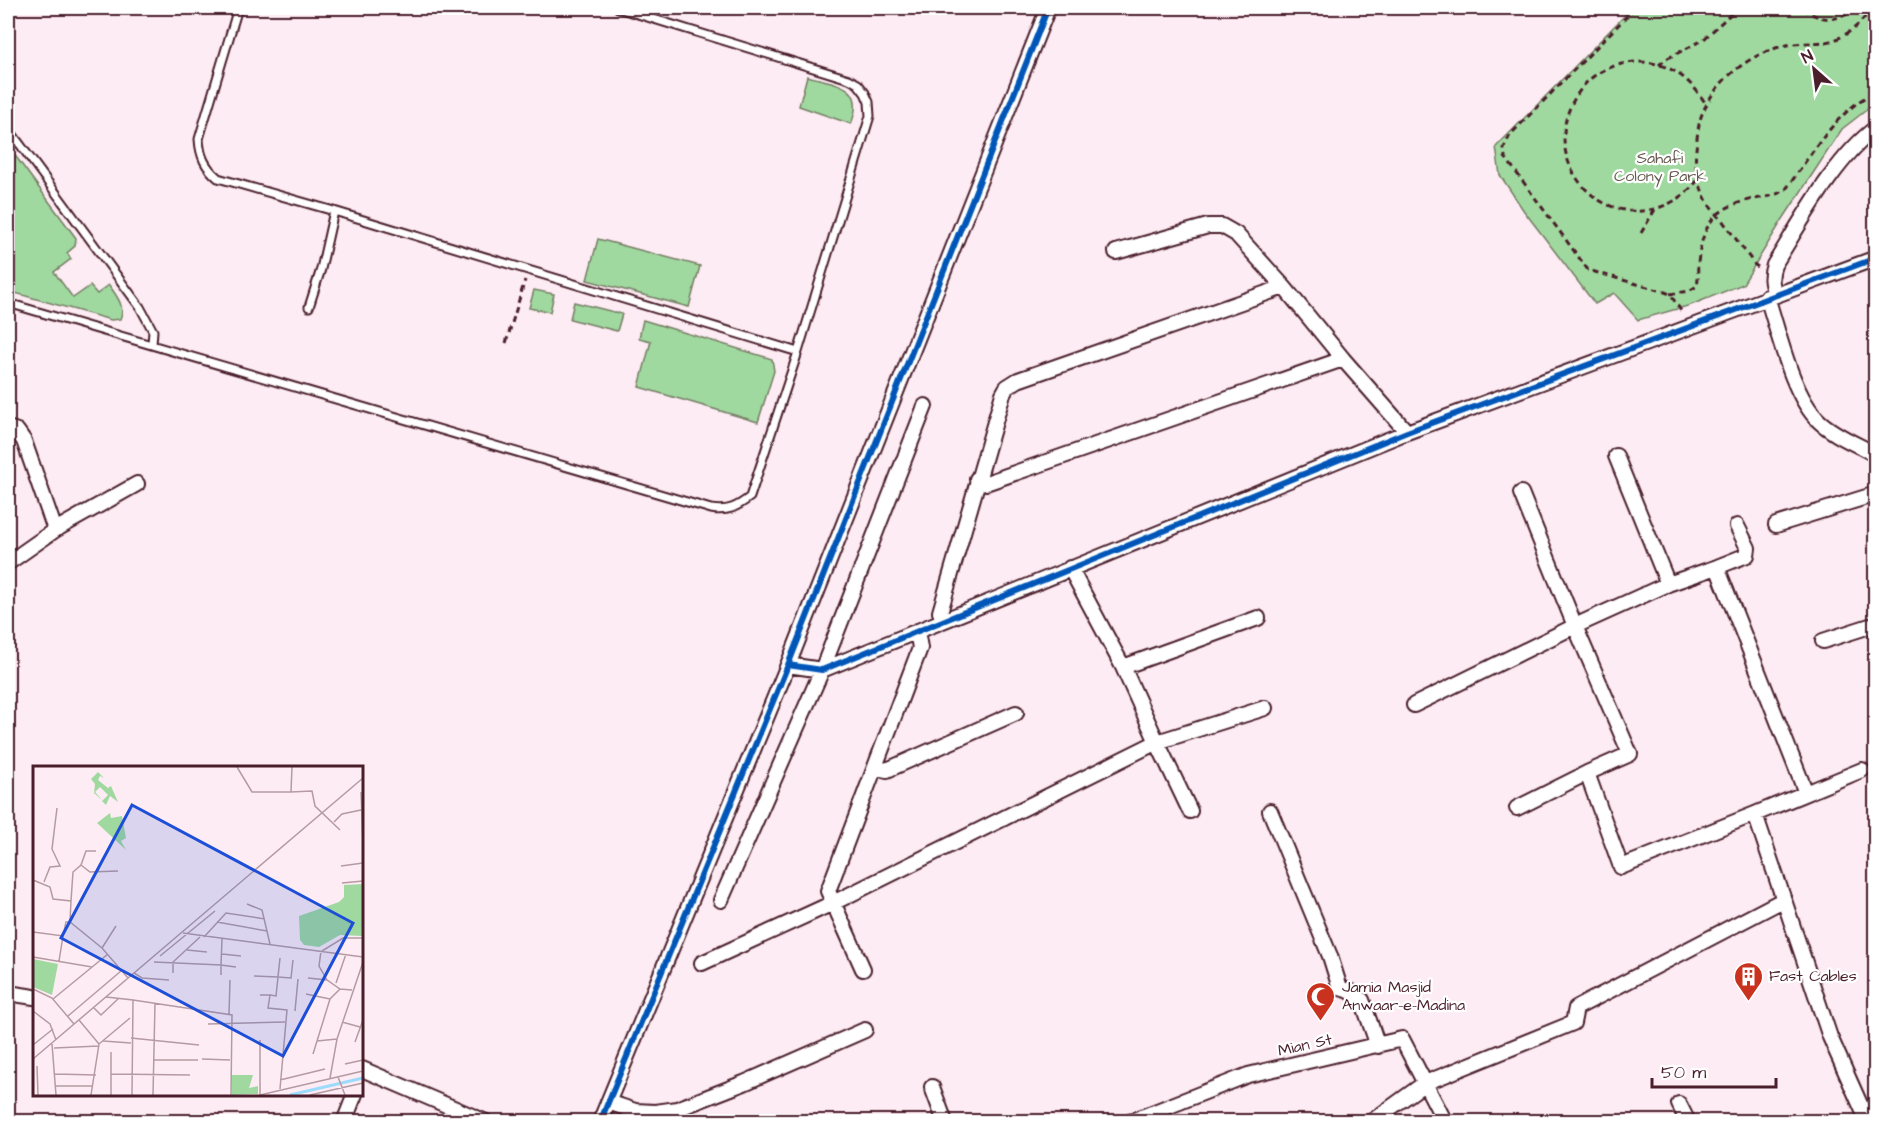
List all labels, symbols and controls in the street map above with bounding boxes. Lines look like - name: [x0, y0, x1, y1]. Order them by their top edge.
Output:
- north arrow: [1784, 39, 1844, 99]
- text: N: [1798, 45, 1817, 69]
- park label: Sahafi Colony Park: [1614, 147, 1706, 188]
- inset map: [33, 766, 363, 1096]
- building icon: Fast Cables: [1732, 960, 1764, 1002]
- place label: Fast Cables: [1769, 965, 1857, 987]
- place label: Jamia Masjid Anwaar-e-Madina: [1342, 976, 1465, 1016]
- mosque icon: Jamia Masjid Anwaar-e-Madina: [1305, 980, 1337, 1022]
- street label: Mian St: [1276, 1028, 1335, 1062]
- scale bar: [1652, 1051, 1776, 1089]
- text: 50 m: [1661, 1060, 1706, 1085]

